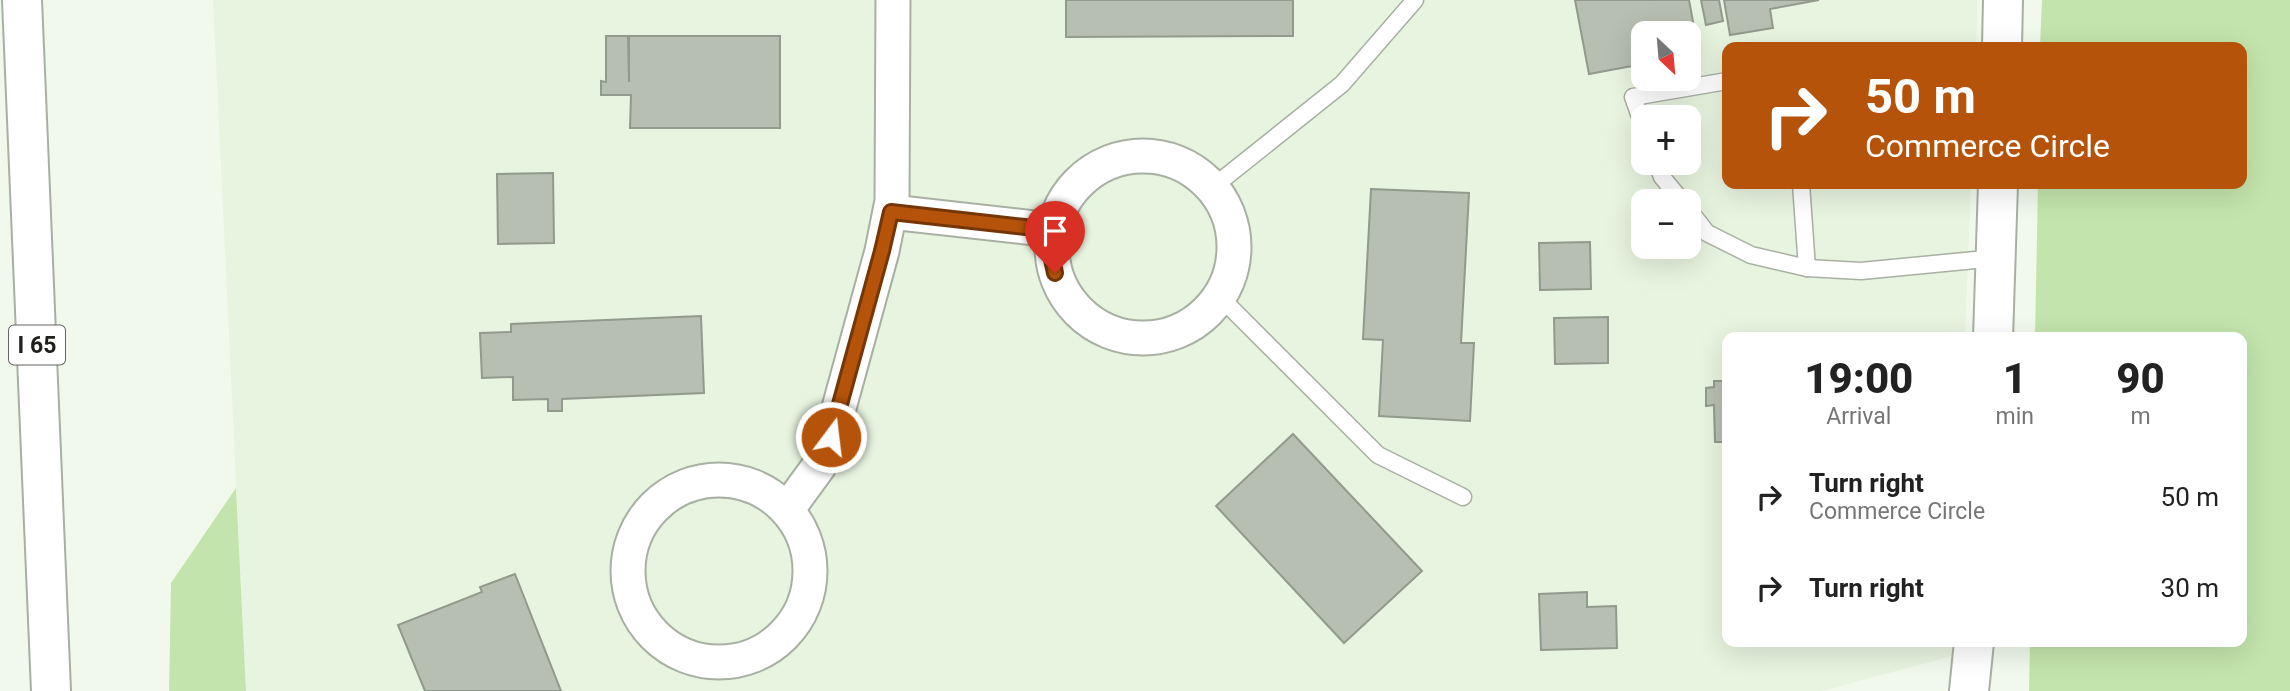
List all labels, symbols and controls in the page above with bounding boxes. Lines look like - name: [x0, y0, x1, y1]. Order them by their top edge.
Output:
- north arrow: [1631, 21, 1701, 91]
- map controls: [1631, 21, 1701, 259]
- text: 50 m: [1865, 68, 1976, 125]
- icon: right: [1750, 70, 1841, 161]
- button: +: [1631, 105, 1701, 175]
- text: Commerce Circle: [1865, 127, 2110, 165]
- button: −: [1631, 189, 1701, 259]
- pin: [1025, 201, 1085, 273]
- icon: arrive: [1036, 212, 1074, 250]
- road number: I 65: [9, 326, 65, 364]
- text: 19:00: [1804, 354, 1913, 403]
- text: 1: [2003, 354, 2027, 403]
- text: 90: [2116, 354, 2165, 403]
- position arrow: [794, 400, 868, 474]
- text: Arrival: [1826, 403, 1891, 430]
- text: min: [1996, 403, 2034, 430]
- text: m: [2130, 403, 2151, 430]
- text: Turn right: [1809, 468, 1924, 498]
- icon: right: [1750, 478, 1788, 516]
- text: 50 m: [2161, 482, 2219, 512]
- text: Commerce Circle: [1809, 498, 1985, 525]
- icon: right: [1750, 569, 1788, 607]
- text: Turn right: [1809, 573, 1924, 603]
- text: 30 m: [2161, 573, 2219, 603]

